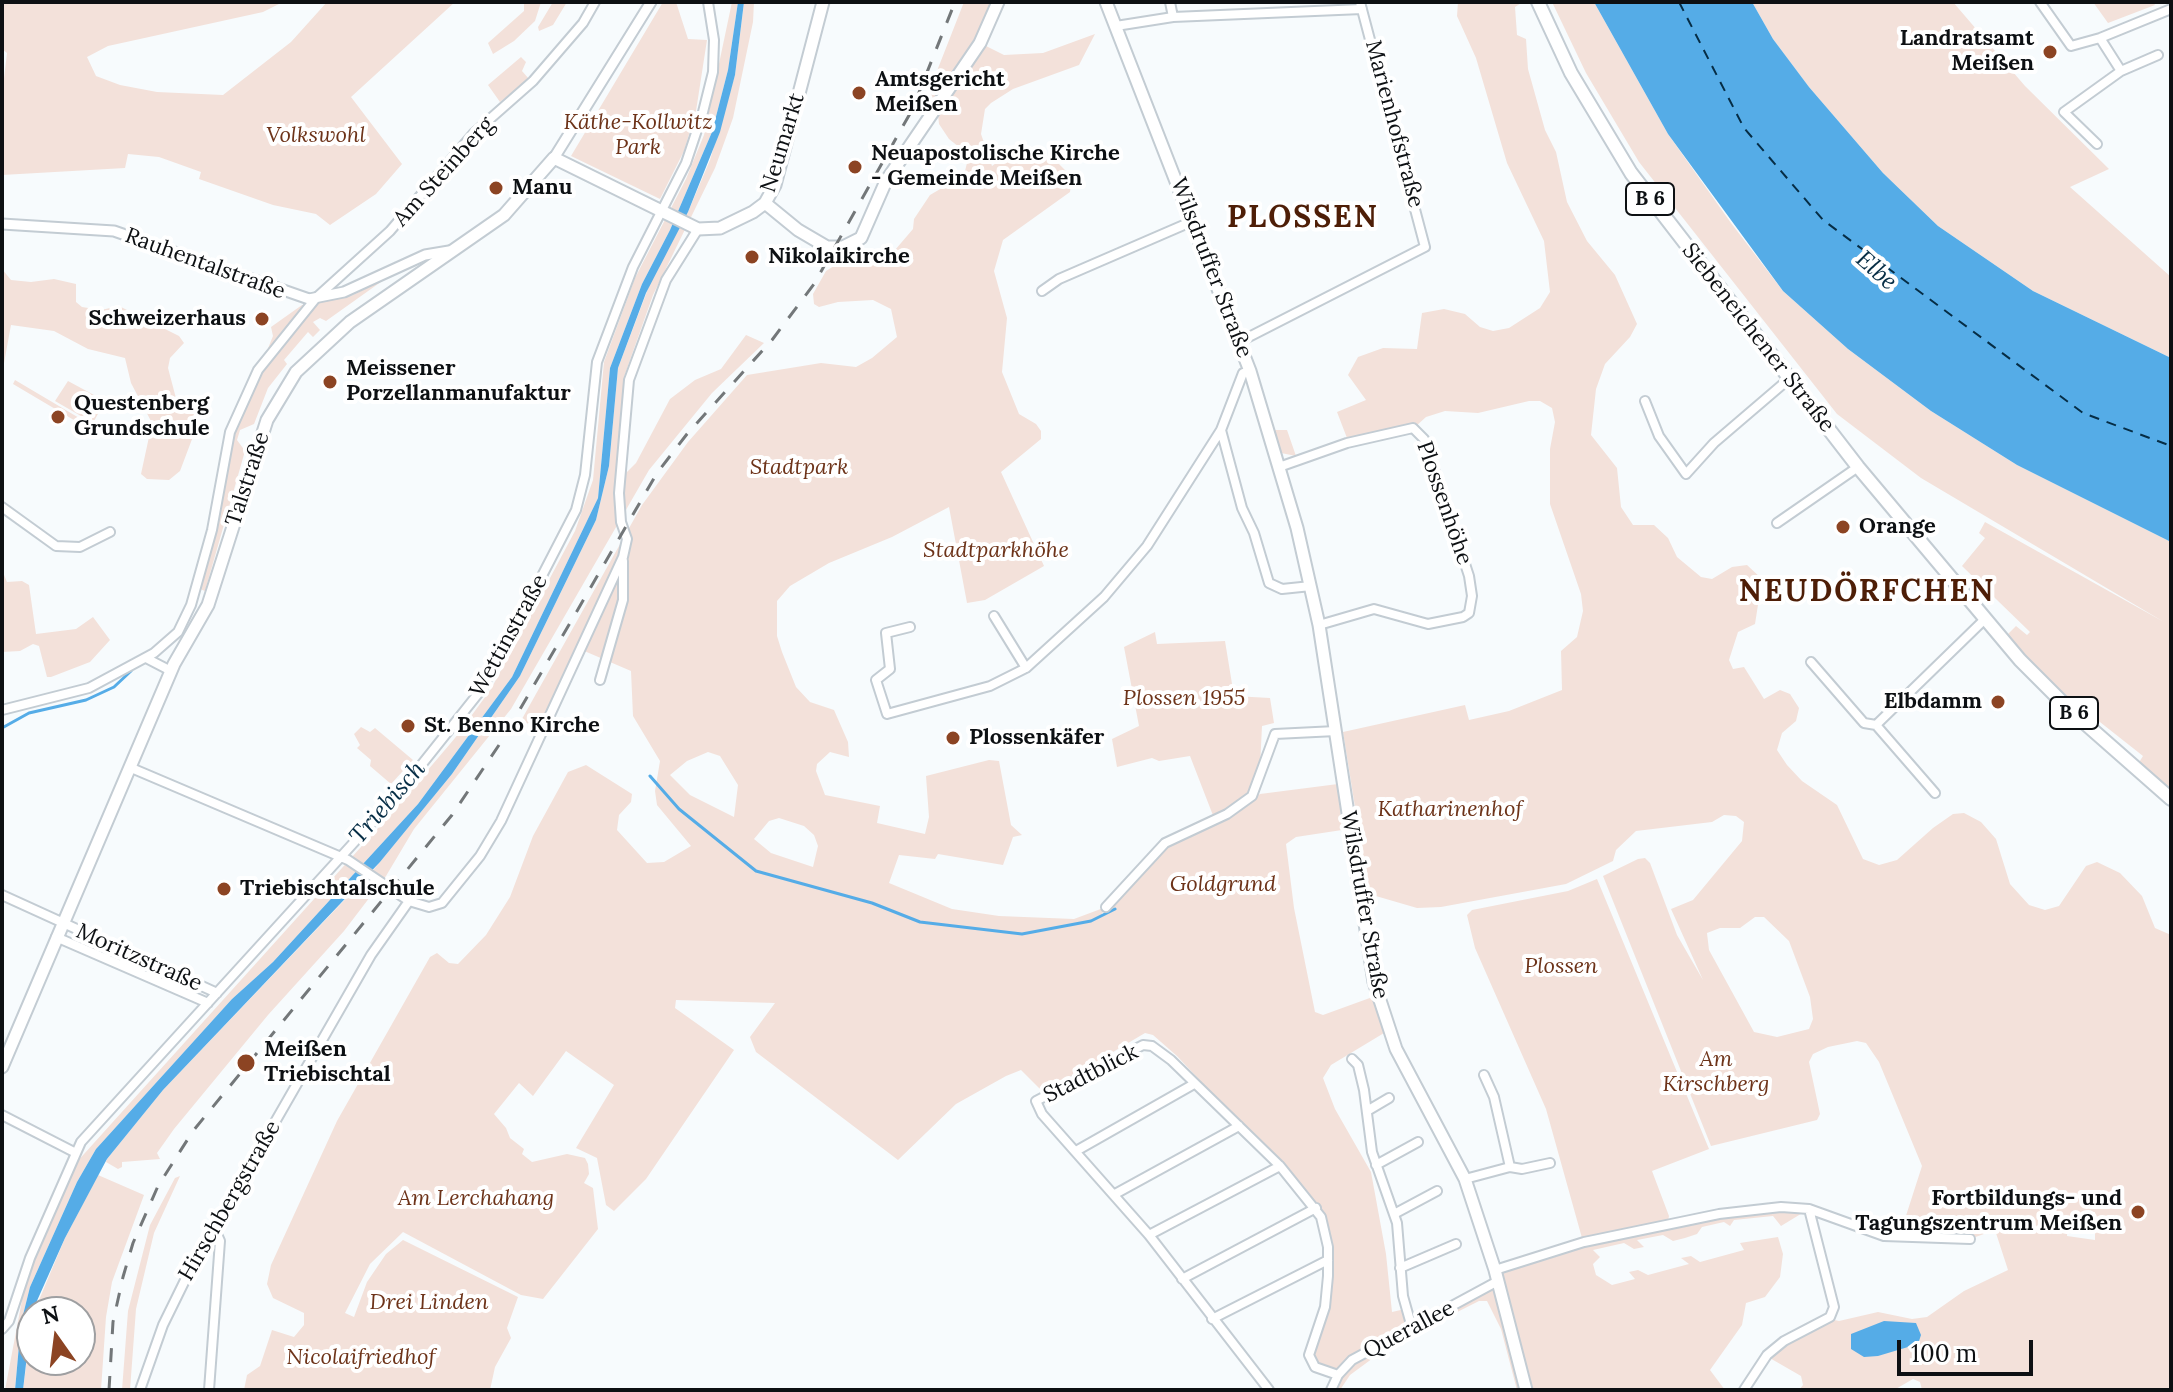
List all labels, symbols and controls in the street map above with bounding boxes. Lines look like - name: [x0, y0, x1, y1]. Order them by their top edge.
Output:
- place label: Landratsamt Meißen: [1900, 26, 2034, 78]
- street label: Marienhofstraße: [1359, 37, 1429, 211]
- marker: Landratsamt Meißen: [2041, 43, 2059, 61]
- place label: Amtsgericht Meißen: [875, 67, 1005, 118]
- marker: Amtsgericht Meißen: [850, 84, 868, 102]
- street label: Neumarkt: [755, 90, 811, 196]
- park label: Käthe-Kollwitz Park: [564, 110, 712, 162]
- street label: Am Steinberg: [388, 112, 500, 232]
- park label: Volkswohl: [266, 123, 366, 149]
- place label: Neuapostolische Kirche - Gemeinde Meißen: [871, 141, 1120, 192]
- marker: Neuapostolische Kirche - Gemeinde Meißen: [846, 158, 864, 176]
- street label: Wilsdruffer Straße: [1165, 174, 1257, 362]
- place label: Manu: [512, 175, 572, 201]
- marker: Manu: [487, 179, 505, 197]
- road number: B 6: [1626, 183, 1674, 215]
- district label: PLOSSEN: [1227, 200, 1379, 236]
- street label: Rauhentalstraße: [121, 223, 289, 305]
- street label: Siebeneichener Straße: [1676, 238, 1840, 438]
- place label: Nikolaikirche: [768, 244, 910, 270]
- water label: Elbe: [1850, 245, 1902, 297]
- marker: Nikolaikirche: [743, 248, 761, 266]
- place label: Schweizerhaus: [88, 306, 246, 332]
- marker: Schweizerhaus: [253, 310, 271, 328]
- place label: Meissener Porzellanmanufaktur: [346, 356, 571, 408]
- marker: Meissener Porzellanmanufaktur: [321, 373, 339, 391]
- place label: Questenberg Grundschule: [74, 391, 210, 442]
- marker: Questenberg Grundschule: [49, 408, 67, 426]
- street label: Talstraße: [220, 429, 276, 529]
- street label: Plossenhöhe: [1411, 438, 1477, 568]
- park label: Stadtpark: [750, 455, 848, 481]
- place label: Orange: [1859, 514, 1936, 540]
- marker: Orange: [1834, 518, 1852, 536]
- park label: Stadtparkhöhe: [923, 538, 1069, 564]
- street label: Wettinstraße: [465, 570, 553, 702]
- district label: NEUDÖRFCHEN: [1739, 574, 1995, 610]
- park label: Plossen 1955: [1123, 686, 1245, 712]
- place label: Elbdamm: [1884, 689, 1982, 715]
- marker: Elbdamm: [1989, 693, 2007, 711]
- road number: B 6: [2050, 697, 2098, 729]
- place label: St. Benno Kirche: [424, 713, 600, 739]
- marker: St. Benno Kirche: [399, 717, 417, 735]
- place label: Plossenkäfer: [969, 725, 1104, 751]
- marker: Plossenkäfer: [944, 729, 962, 747]
- water label: Triebisch: [344, 756, 432, 850]
- park label: Katharinenhof: [1377, 797, 1523, 823]
- street label: Wilsdruffer Straße: [1334, 809, 1394, 1001]
- park label: Goldgrund: [1170, 872, 1276, 898]
- place label: Triebischtalschule: [240, 876, 435, 902]
- marker: Triebischtalschule: [215, 880, 233, 898]
- street label: Moritzstraße: [72, 918, 206, 998]
- park label: Plossen: [1524, 954, 1598, 980]
- place label: Meißen Triebischtal: [264, 1037, 391, 1088]
- street label: Stadtblick: [1039, 1039, 1143, 1109]
- park label: Am Kirschberg: [1663, 1047, 1769, 1098]
- marker: Meißen Triebischtal: [235, 1052, 257, 1074]
- street label: Hirschbergstraße: [173, 1116, 287, 1286]
- park label: Am Lerchahang: [398, 1186, 554, 1212]
- place label: Fortbildungs- und Tagungszentrum Meißen: [1855, 1186, 2122, 1238]
- marker: Fortbildungs- und Tagungszentrum Meißen: [2129, 1203, 2147, 1221]
- park label: Drei Linden: [370, 1290, 488, 1316]
- street label: Querallee: [1359, 1295, 1459, 1365]
- north arrow: [16, 1296, 96, 1376]
- text: N: [39, 1299, 62, 1330]
- scale bar: [1901, 1324, 2037, 1374]
- text: 100 m: [1911, 1338, 1977, 1369]
- park label: Nicolaifriedhof: [286, 1345, 436, 1371]

